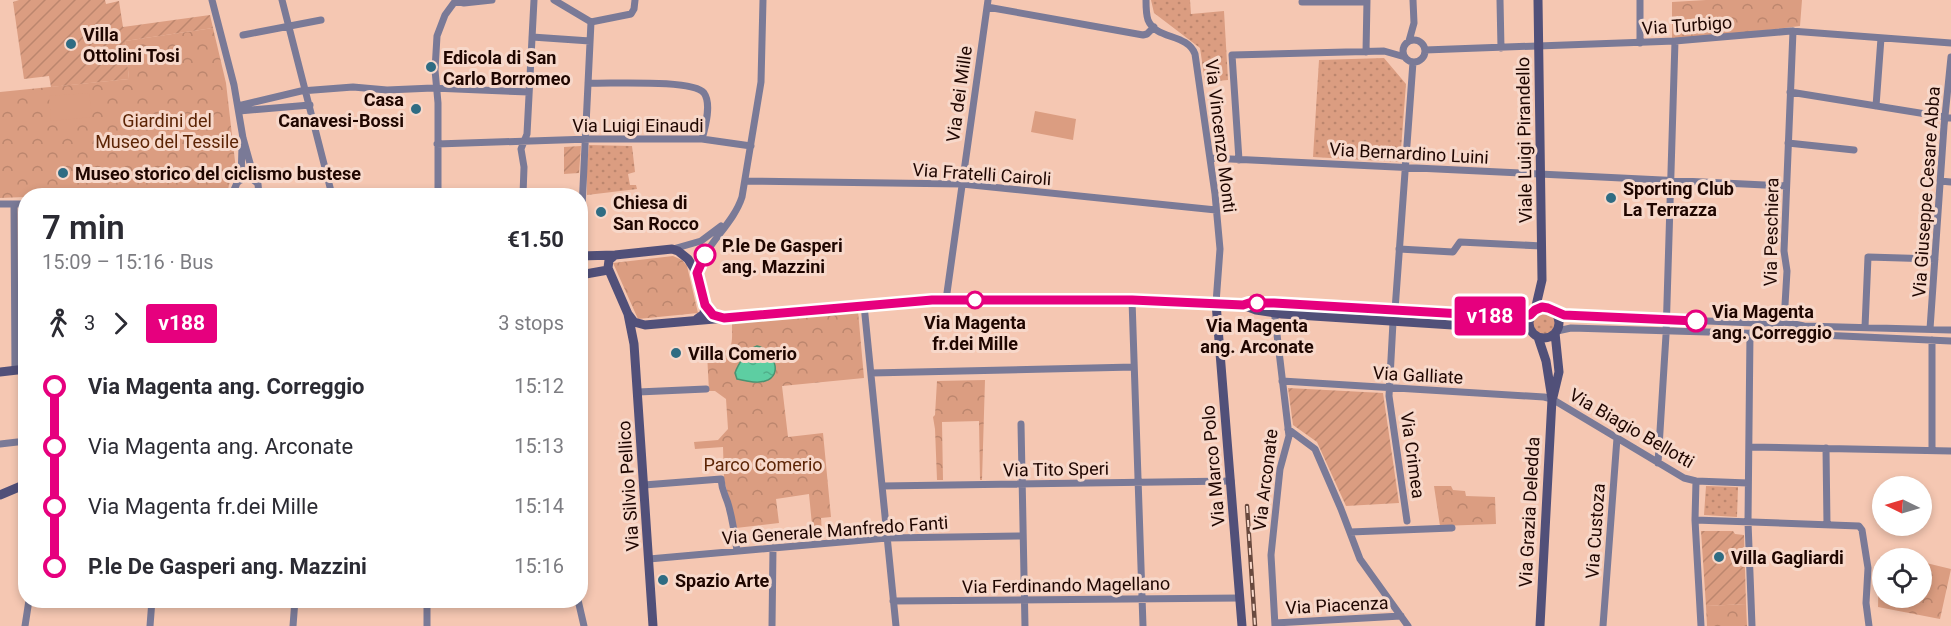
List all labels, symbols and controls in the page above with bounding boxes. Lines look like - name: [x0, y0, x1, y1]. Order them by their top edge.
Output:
- street label: Via Turbigo: [1641, 11, 1733, 39]
- place label: Villa Ottolini Tosi: [83, 24, 180, 66]
- marker: Villa Ottolini Tosi: [64, 37, 78, 51]
- street label: Via dei Mille: [942, 44, 976, 144]
- place label: Edicola di San Carlo Borromeo: [443, 47, 571, 89]
- street label: Viale Luigi Pirandello: [1512, 57, 1536, 223]
- street label: Via Vincenzo Monti: [1201, 58, 1241, 214]
- marker: Edicola di San Carlo Borromeo: [424, 60, 438, 74]
- street label: Via Giuseppe Cesare Abba: [1908, 86, 1944, 298]
- place label: Casa Canavesi-Bossi: [278, 89, 404, 131]
- marker: Casa Canavesi-Bossi: [409, 102, 423, 116]
- park label: Giardini del Museo del Tessile: [95, 110, 239, 152]
- street label: Via Luigi Einaudi: [572, 115, 704, 136]
- street label: Via Bernardino Luini: [1329, 138, 1489, 168]
- street label: Via Fratelli Cairoli: [912, 159, 1052, 189]
- place label: Museo storico del ciclismo bustese: [75, 163, 361, 184]
- marker: Museo storico del ciclismo bustese: [56, 166, 70, 180]
- street label: Via Peschiera: [1760, 177, 1782, 287]
- place label: Sporting Club La Terrazza: [1623, 178, 1734, 220]
- marker: Sporting Club La Terrazza: [1604, 191, 1618, 205]
- place label: Chiesa di San Rocco: [613, 192, 699, 234]
- marker: Chiesa di San Rocco: [594, 205, 608, 219]
- text: 7 min: [42, 208, 125, 247]
- text: €1.50: [507, 227, 564, 252]
- place label: P.le De Gasperi ang. Mazzini: [722, 235, 843, 277]
- marker: P.le De Gasperi ang. Mazzini: [694, 244, 716, 266]
- text: 15:09 – 15:16 · Bus: [42, 250, 214, 274]
- marker: Via Magenta fr.dei Mille: [966, 291, 984, 309]
- marker: Via Magenta ang. Arconate: [1248, 294, 1266, 312]
- line badge: v188: [1448, 296, 1532, 336]
- place label: Via Magenta ang. Correggio: [1712, 301, 1832, 343]
- text: v188: [1467, 304, 1513, 328]
- icon: walk: [42, 307, 75, 340]
- icon: forward: [104, 307, 137, 340]
- marker: Via Magenta ang. Correggio: [1685, 310, 1707, 332]
- text: 3: [84, 311, 95, 335]
- text: v188: [158, 311, 205, 335]
- text: 3 stops: [498, 311, 564, 335]
- place label: Via Magenta fr.dei Mille: [924, 312, 1026, 354]
- place label: Via Magenta ang. Arconate: [1200, 315, 1314, 357]
- place label: Villa Comerio: [688, 343, 797, 364]
- marker: Villa Comerio: [669, 346, 683, 360]
- street label: Via Galliate: [1372, 362, 1464, 388]
- text: Via Magenta ang. Correggio: [88, 374, 364, 399]
- text: 15:12: [514, 374, 564, 398]
- street label: Via Biagio Bellotti: [1566, 384, 1698, 472]
- street label: Via Marco Polo: [1197, 404, 1229, 528]
- street label: Via Crimea: [1397, 410, 1429, 500]
- street label: Via Silvio Pellico: [613, 420, 643, 552]
- street label: Via Arconate: [1248, 428, 1282, 532]
- text: Via Magenta ang. Arconate: [88, 434, 353, 459]
- text: 15:13: [514, 434, 564, 458]
- street label: Via Grazia Deledda: [1515, 436, 1543, 588]
- park label: Parco Comerio: [703, 454, 823, 475]
- street label: Via Tito Speri: [1003, 458, 1109, 480]
- north arrow: [1872, 476, 1932, 536]
- map controls: [1872, 476, 1932, 608]
- street label: Via Custoza: [1581, 483, 1609, 579]
- text: Via Magenta fr.dei Mille: [88, 494, 318, 519]
- text: 15:14: [514, 494, 564, 518]
- street label: Via Generale Manfredo Fanti: [721, 512, 949, 548]
- place label: Villa Gagliardi: [1731, 547, 1844, 568]
- button: locate: [1872, 548, 1932, 608]
- marker: Villa Gagliardi: [1712, 550, 1726, 564]
- text: P.le De Gasperi ang. Mazzini: [88, 554, 367, 579]
- text: 15:16: [514, 554, 564, 578]
- place label: Spazio Arte: [675, 570, 770, 591]
- marker: Spazio Arte: [656, 573, 670, 587]
- street label: Via Ferdinando Magellano: [962, 573, 1170, 597]
- street label: Via Piacenza: [1285, 592, 1389, 618]

